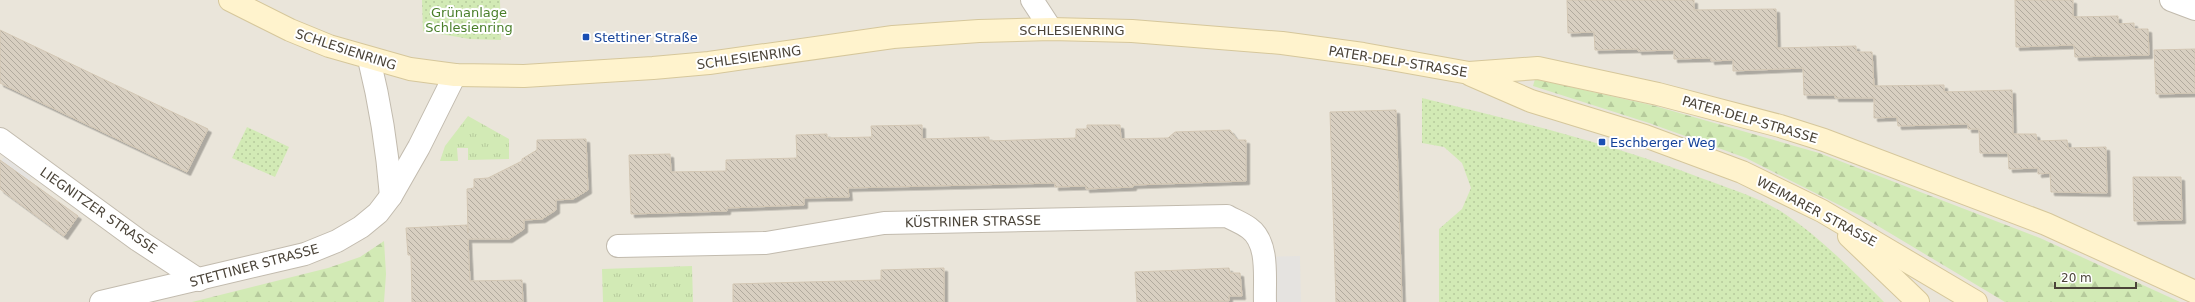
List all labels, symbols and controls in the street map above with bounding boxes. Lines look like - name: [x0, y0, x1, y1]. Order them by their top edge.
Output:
- park label: Grünanlage Schlesienring: [425, 5, 513, 35]
- street label: SCHLESIENRING: [1019, 23, 1125, 38]
- street label: SCHLESIENRING: [293, 26, 398, 73]
- place label: Stettiner Straße: [594, 30, 698, 45]
- marker: Stettiner Straße: [581, 32, 591, 42]
- street label: SCHLESIENRING: [696, 43, 802, 72]
- street label: PATER-DELP-STRASSE: [1327, 43, 1468, 80]
- street label: PATER-DELP-STRASSE: [1680, 93, 1819, 146]
- place label: Eschberger Weg: [1610, 135, 1716, 150]
- marker: Eschberger Weg: [1597, 137, 1607, 147]
- street label: LIEGNITZER STRASSE: [37, 164, 160, 257]
- street label: WEIMARER STRASSE: [1754, 173, 1879, 249]
- street label: KÜSTRINER STRASSE: [905, 212, 1041, 230]
- street label: STETTINER STRASSE: [188, 241, 320, 290]
- scale bar: [2055, 264, 2136, 290]
- text: 20 m: [2061, 271, 2092, 285]

